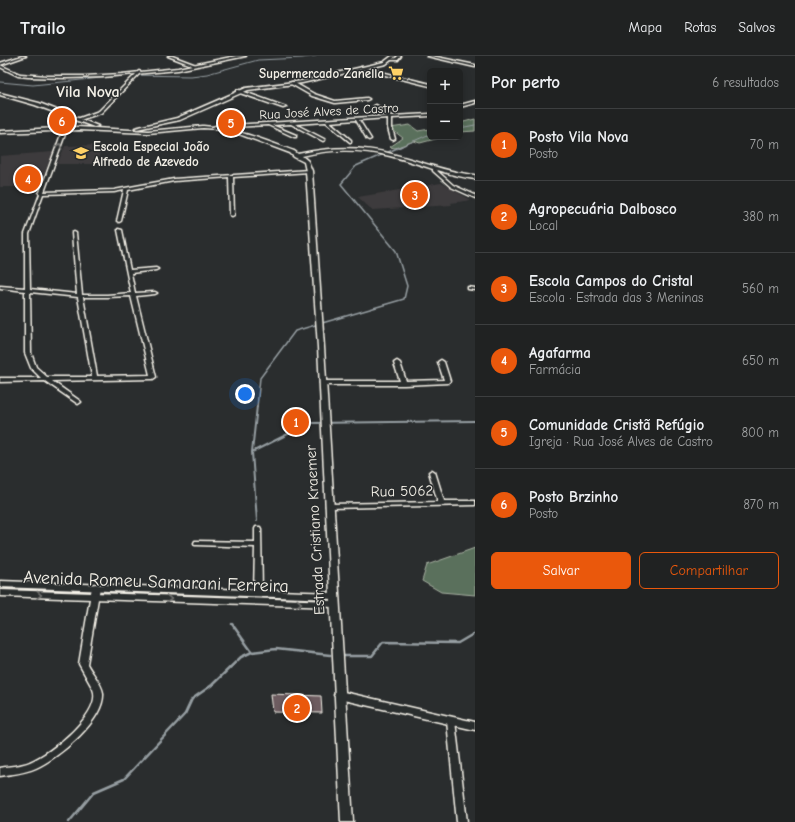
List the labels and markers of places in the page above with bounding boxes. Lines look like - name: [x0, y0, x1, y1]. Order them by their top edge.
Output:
- supermarket icon: Supermercado Zanella: [387, 64, 405, 82]
- place label: Supermercado Zanella: [259, 66, 384, 81]
- pin: 6: [49, 106, 75, 136]
- pin: 5: [218, 108, 244, 138]
- place label: Escola Especial João Alfredo de Azevedo: [93, 139, 210, 169]
- school or university icon: Escola Especial João Alfredo de Azevedo: [72, 144, 90, 162]
- pin: 4: [15, 164, 41, 194]
- pin: 3: [402, 180, 428, 210]
- pin: 1: [283, 407, 309, 437]
- pin: 2: [284, 693, 310, 723]

